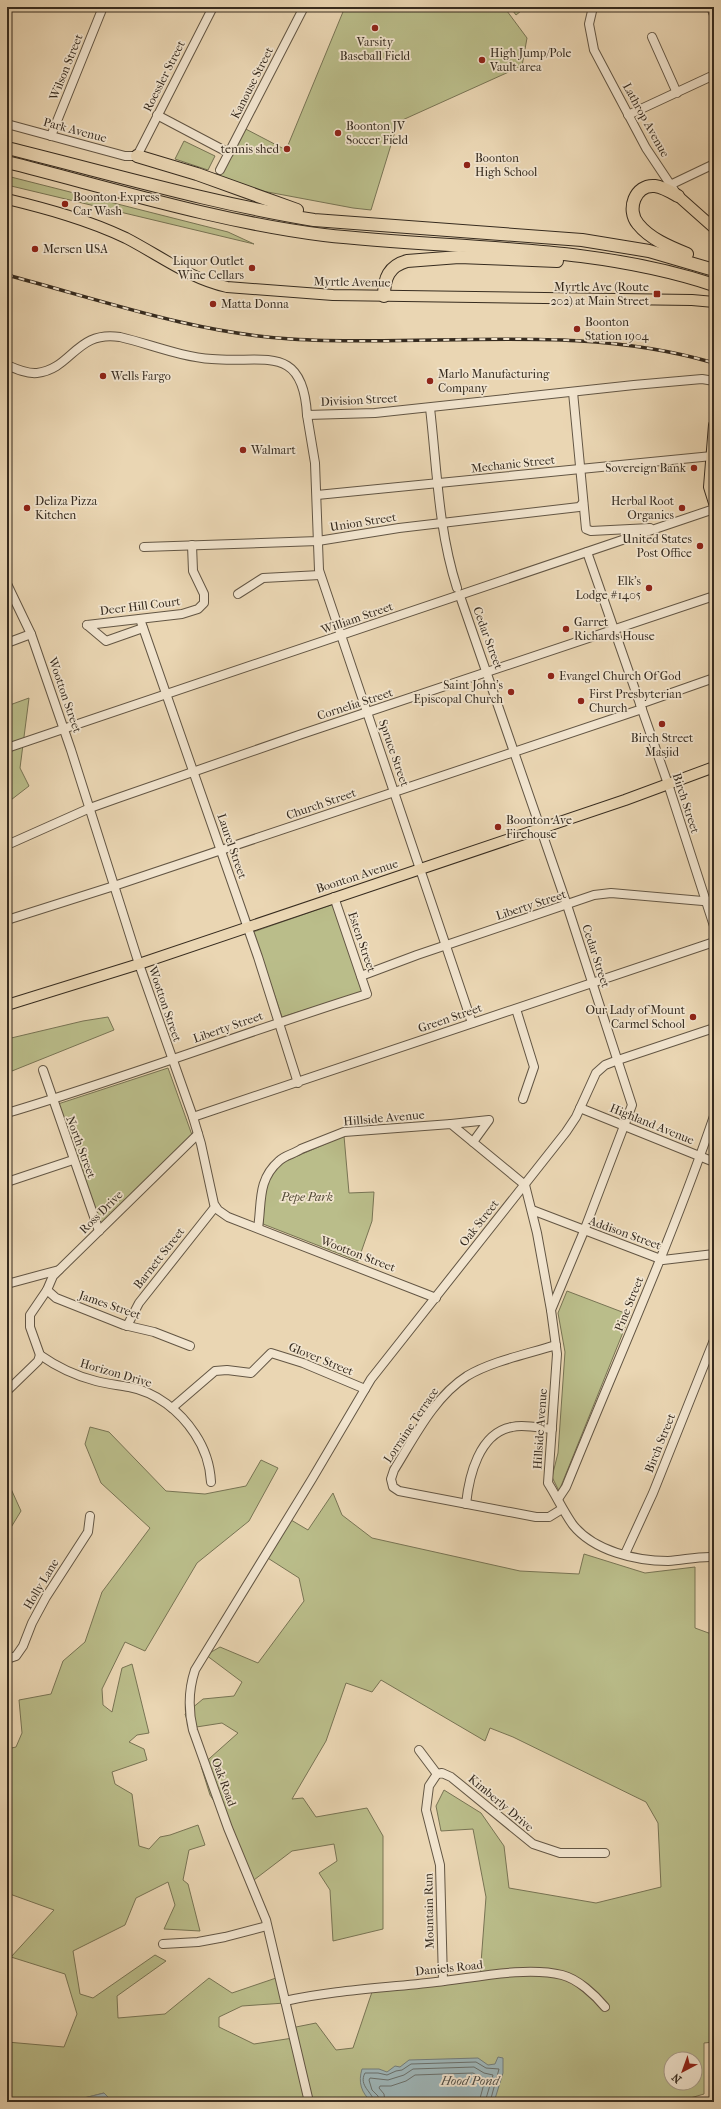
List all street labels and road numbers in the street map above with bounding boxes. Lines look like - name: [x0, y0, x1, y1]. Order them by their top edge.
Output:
- street label: Wilson Street: [46, 31, 86, 103]
- street label: Roessler Street: [140, 37, 188, 114]
- street label: Kanouse Street: [228, 44, 276, 121]
- street label: Lathrop Avenue: [620, 80, 672, 160]
- street label: Park Avenue: [42, 115, 108, 145]
- street label: Myrtle Avenue: [313, 274, 391, 290]
- street label: Division Street: [320, 391, 399, 409]
- street label: Mechanic Street: [470, 453, 556, 475]
- street label: Union Street: [329, 510, 398, 534]
- street label: Deer Hill Court: [99, 594, 182, 618]
- street label: William Street: [318, 599, 396, 637]
- street label: Cedar Street: [470, 605, 506, 672]
- street label: Wootton Street: [45, 654, 85, 735]
- street label: Cornelia Street: [315, 685, 395, 723]
- street label: Spruce Street: [376, 718, 412, 789]
- street label: Birch Street: [670, 771, 703, 836]
- street label: Church Street: [284, 785, 358, 822]
- street label: Laurel Street: [214, 812, 250, 881]
- street label: Boonton Avenue: [314, 856, 400, 896]
- street label: Liberty Street: [494, 887, 569, 923]
- street label: Esten Street: [345, 910, 379, 975]
- street label: Cedar Street: [579, 923, 613, 990]
- street label: Wootton Street: [145, 963, 185, 1044]
- street label: Green Street: [416, 1000, 484, 1035]
- street label: Liberty Street: [191, 1008, 265, 1045]
- street label: Highland Avenue: [608, 1101, 696, 1147]
- street label: Hillside Avenue: [343, 1107, 425, 1129]
- street label: North Street: [63, 1114, 99, 1181]
- street label: Ross Drive: [76, 1187, 126, 1237]
- street label: Oak Street: [456, 1196, 502, 1249]
- street label: Addison Street: [586, 1213, 664, 1253]
- street label: Barnett Street: [131, 1224, 188, 1292]
- street label: Wootton Street: [318, 1233, 398, 1275]
- street label: Pine Street: [612, 1274, 647, 1333]
- street label: James Street: [76, 1288, 143, 1322]
- street label: Glover Street: [287, 1340, 356, 1379]
- street label: Horizon Drive: [78, 1356, 154, 1390]
- street label: Lorraine Terrace: [381, 1385, 441, 1465]
- street label: Hillside Avenue: [530, 1388, 550, 1470]
- street label: Birch Street: [642, 1411, 678, 1475]
- street label: Holly Lane: [20, 1556, 62, 1612]
- street label: Oak Road: [209, 1756, 239, 1809]
- street label: Kimberly Drive: [466, 1772, 536, 1834]
- street label: Mountain Run: [421, 1873, 437, 1949]
- street label: Daniels Road: [414, 1957, 484, 1979]

